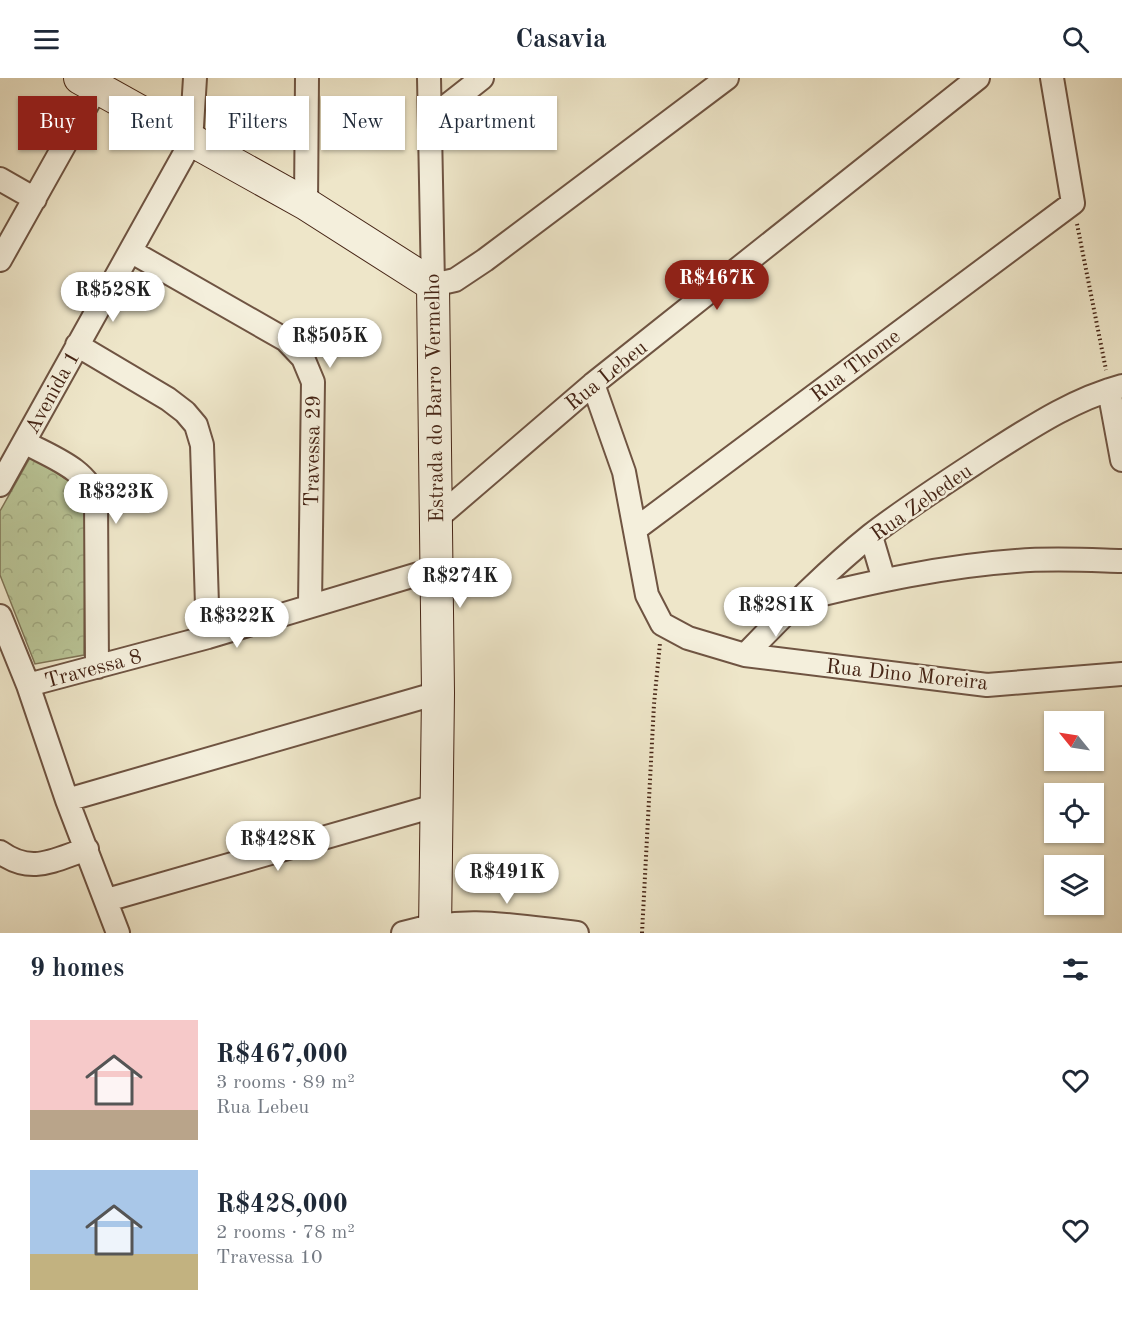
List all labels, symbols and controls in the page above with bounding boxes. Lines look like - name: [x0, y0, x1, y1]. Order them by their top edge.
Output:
- icon: menu: [30, 23, 63, 56]
- icon: search: [1059, 23, 1092, 56]
- text: Casavia: [515, 26, 607, 53]
- chip: Buy: [18, 96, 97, 150]
- chip: Rent: [109, 96, 194, 150]
- chip: Filters: [206, 96, 309, 150]
- chip: New: [321, 96, 405, 150]
- chip: Apartment: [417, 96, 557, 150]
- pin: R$467K: [668, 260, 766, 311]
- text: R$467K: [679, 269, 755, 289]
- pin: R$528K: [64, 272, 162, 323]
- street label: Estrada do Barro Vermelho: [423, 273, 448, 523]
- text: R$528K: [75, 281, 151, 301]
- pin: R$505K: [281, 318, 379, 369]
- street label: Rua Thome: [807, 326, 904, 406]
- text: R$505K: [292, 327, 368, 347]
- street label: Rua Lebeu: [562, 337, 652, 415]
- street label: Avenida 1: [22, 348, 85, 438]
- street label: Travessa 29: [302, 395, 325, 507]
- street label: Rua Zebedeu: [867, 461, 976, 546]
- pin: R$323K: [67, 474, 165, 525]
- text: R$323K: [78, 483, 154, 503]
- pin: R$274K: [411, 558, 509, 609]
- text: R$274K: [422, 567, 498, 587]
- pin: R$281K: [727, 587, 825, 638]
- text: R$281K: [738, 596, 814, 616]
- pin: R$322K: [188, 598, 286, 649]
- text: R$322K: [199, 607, 275, 627]
- street label: Travessa 8: [42, 646, 144, 692]
- street label: Rua Dino Moreira: [825, 657, 989, 694]
- north arrow: [1044, 711, 1104, 771]
- map controls: [1044, 711, 1104, 915]
- button: locate: [1044, 783, 1104, 843]
- pin: R$428K: [229, 821, 327, 872]
- text: R$428K: [240, 830, 316, 850]
- pin: R$491K: [458, 854, 556, 905]
- button: layers: [1044, 855, 1104, 915]
- text: R$491K: [469, 863, 545, 883]
- icon: filters: [1059, 953, 1092, 986]
- text: 9 homes: [30, 956, 124, 982]
- text: R$467,000: [216, 1042, 348, 1068]
- icon: home: [78, 1044, 150, 1116]
- icon: heart: [1059, 1064, 1092, 1097]
- text: 3 rooms · 89 m²: [216, 1073, 355, 1093]
- text: Rua Lebeu: [216, 1098, 309, 1118]
- text: R$428,000: [216, 1192, 348, 1218]
- icon: home: [78, 1194, 150, 1266]
- icon: heart: [1059, 1214, 1092, 1247]
- text: 2 rooms · 78 m²: [216, 1223, 355, 1243]
- text: Travessa 10: [216, 1248, 323, 1268]

